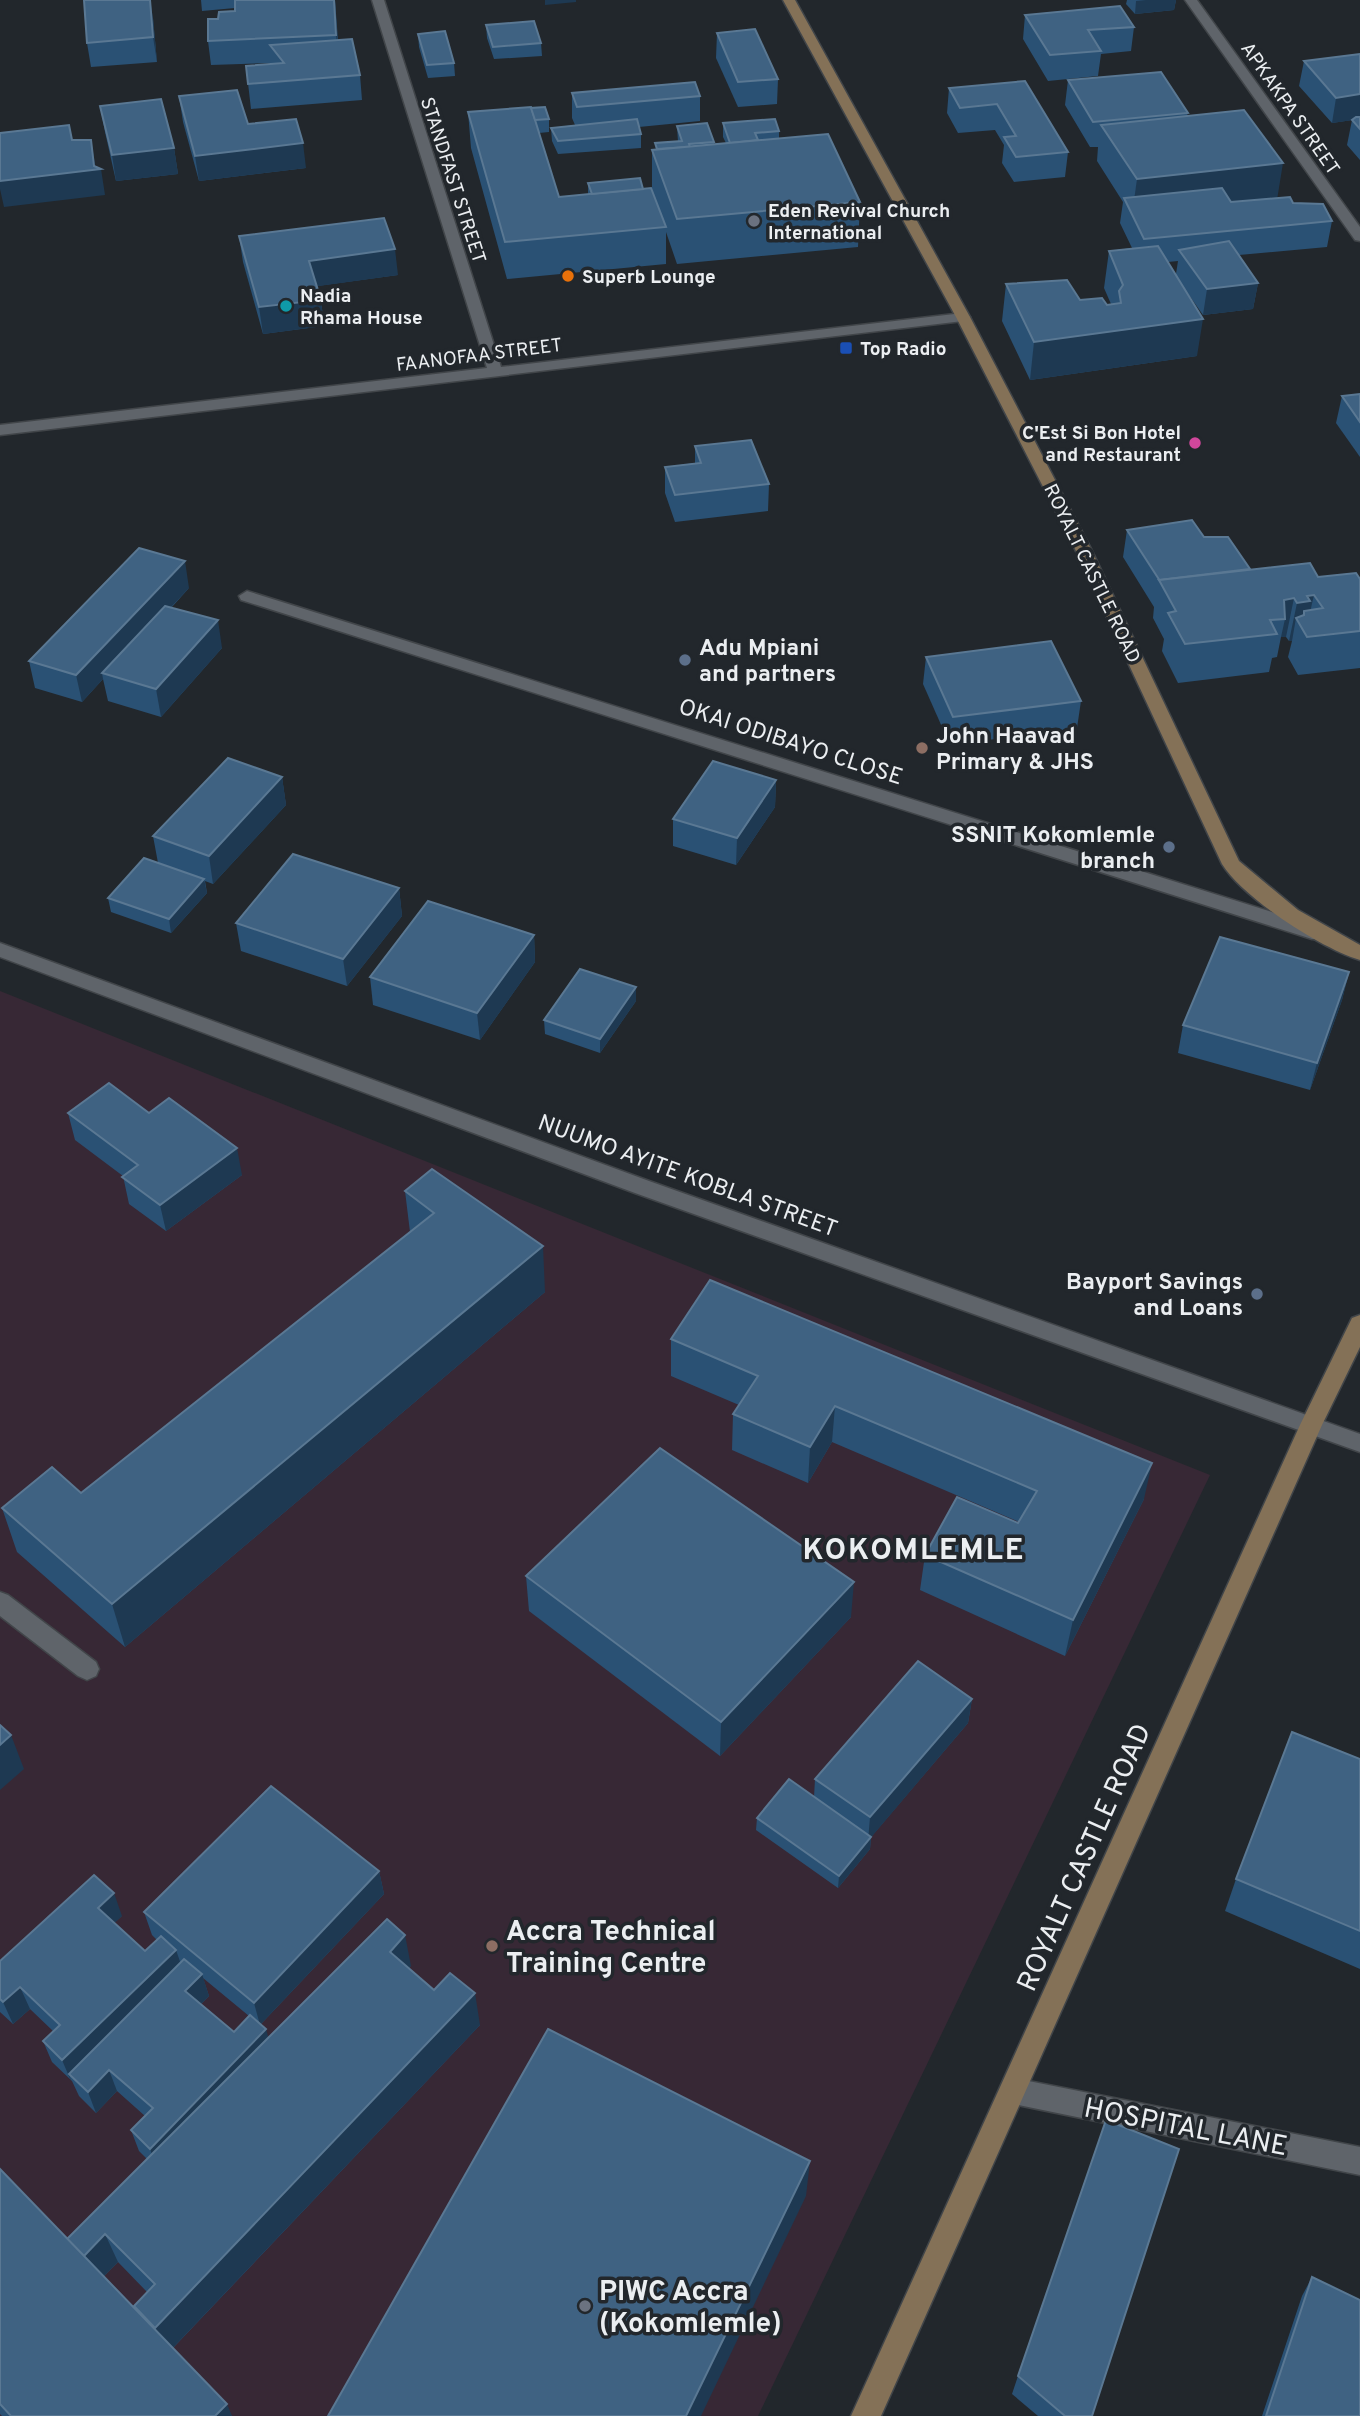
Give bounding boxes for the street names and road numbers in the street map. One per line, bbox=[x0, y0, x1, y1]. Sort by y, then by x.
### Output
street label: APKAKPA STREET bbox=[1235, 38, 1344, 180]
street label: STANDFAST STREET bbox=[414, 94, 490, 267]
street label: FAANOFAA STREET bbox=[395, 334, 564, 378]
street label: ROYALT CASTLE ROAD bbox=[1037, 480, 1145, 667]
street label: OKAI ODIBAYO CLOSE bbox=[675, 693, 906, 793]
street label: NUUMO AYITE KOBLA STREET bbox=[533, 1110, 841, 1245]
street label: ROYALT CASTLE ROAD bbox=[1010, 1719, 1161, 1998]
street label: HOSPITAL LANE bbox=[1081, 2092, 1290, 2166]

